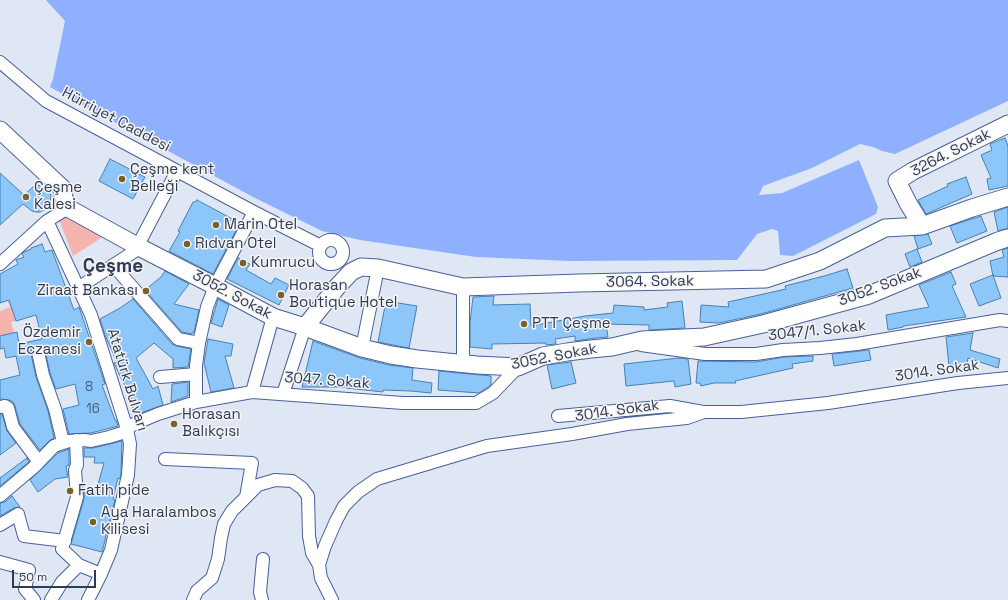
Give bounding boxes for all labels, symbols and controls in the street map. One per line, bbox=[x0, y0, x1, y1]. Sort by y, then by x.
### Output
street label: Hürriyet Caddesi bbox=[59, 84, 173, 156]
street label: 3264. Sokak bbox=[908, 125, 994, 181]
place label: Çeşme kent Belleği bbox=[130, 161, 214, 196]
marker: Çeşme kent Belleği bbox=[117, 174, 127, 184]
place label: Çeşme Kalesi bbox=[34, 179, 82, 214]
marker: Çeşme Kalesi bbox=[21, 192, 31, 202]
place label: Marin Otel bbox=[224, 216, 297, 234]
marker: Marin Otel bbox=[211, 220, 221, 230]
place label: Rıdvan Otel bbox=[195, 235, 277, 253]
marker: Rıdvan Otel bbox=[182, 239, 192, 249]
place label: Kumrucu bbox=[251, 254, 315, 272]
district label: Çeşme bbox=[83, 256, 143, 278]
marker: Kumrucu bbox=[238, 258, 248, 268]
street label: 3052. Sokak bbox=[836, 264, 924, 310]
street label: 3052. Sokak bbox=[189, 267, 275, 323]
street label: 3064. Sokak bbox=[606, 272, 694, 292]
place label: Horasan Boutique Hotel bbox=[289, 277, 398, 312]
place label: Ziraat Bankası bbox=[37, 282, 138, 300]
marker: Ziraat Bankası bbox=[141, 286, 151, 296]
marker: Horasan Boutique Hotel bbox=[276, 290, 286, 300]
place label: PTT Çeşme bbox=[532, 315, 611, 333]
street label: 3047/1. Sokak bbox=[767, 317, 867, 345]
marker: PTT Çeşme bbox=[519, 319, 529, 329]
place label: Özdemir Eczanesi bbox=[18, 324, 81, 359]
street label: Atatürk Bulvarı bbox=[103, 326, 151, 434]
marker: Özdemir Eczanesi bbox=[84, 337, 94, 347]
street label: 3052. Sokak bbox=[509, 340, 599, 374]
street label: 3014. Sokak bbox=[894, 356, 980, 386]
street label: 3047. Sokak bbox=[284, 369, 370, 393]
house number: 8 bbox=[85, 379, 93, 395]
street label: 3014. Sokak bbox=[574, 396, 660, 426]
house number: 16 bbox=[86, 401, 100, 417]
place label: Horasan Balıkçısı bbox=[182, 406, 241, 441]
marker: Horasan Balıkçısı bbox=[169, 419, 179, 429]
place label: Fatih pide bbox=[78, 482, 150, 500]
marker: Fatih pide bbox=[65, 486, 75, 496]
place label: Aya Haralambos Kilisesi bbox=[101, 504, 217, 539]
marker: Aya Haralambos Kilisesi bbox=[88, 517, 98, 527]
scale bar bbox=[14, 562, 98, 588]
text: 50 m bbox=[19, 569, 47, 585]

